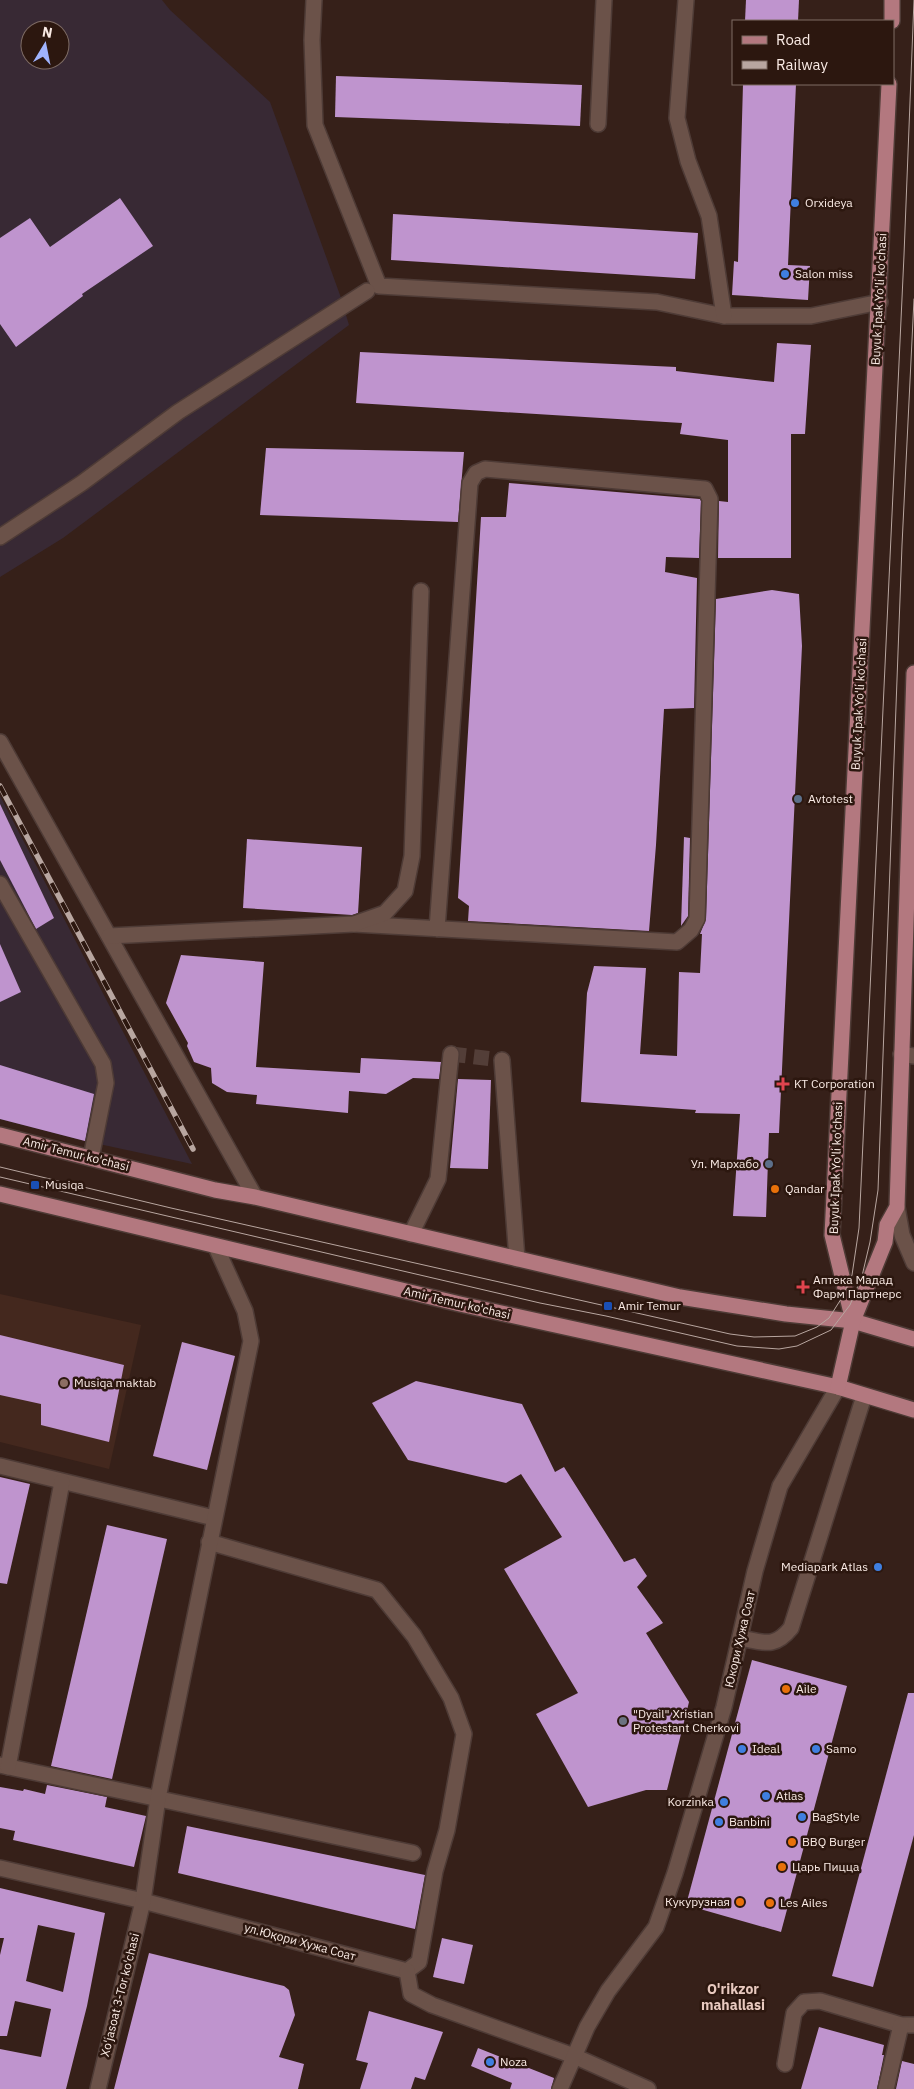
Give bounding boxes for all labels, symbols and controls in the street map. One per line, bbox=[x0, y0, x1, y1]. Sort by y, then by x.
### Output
north arrow bbox=[20, 20, 70, 70]
legend bbox=[732, 20, 894, 85]
text: N bbox=[41, 22, 54, 42]
text: Road bbox=[776, 30, 811, 49]
text: Railway bbox=[776, 55, 829, 74]
place label: Orxideya bbox=[805, 195, 853, 210]
marker: Orxideya bbox=[789, 197, 801, 209]
street label: Buyuk Ipak Yo'li ko'chasi bbox=[868, 233, 889, 365]
place label: Salon miss bbox=[795, 266, 853, 281]
marker: Salon miss bbox=[779, 268, 791, 280]
street label: Buyuk Ipak Yo'li ko'chasi bbox=[848, 638, 869, 770]
place label: Avtotest bbox=[808, 791, 853, 806]
marker: Avtotest bbox=[792, 793, 804, 805]
place label: KT Corporation bbox=[794, 1076, 875, 1091]
marker: KT Corporation bbox=[776, 1077, 790, 1091]
street label: Buyuk Ipak Yo'li ko'chasi bbox=[826, 1102, 845, 1234]
street label: Amir Temur ko'chasi bbox=[21, 1133, 131, 1174]
place label: Ул. Мархабо bbox=[691, 1156, 759, 1171]
marker: Ул. Мархабо bbox=[763, 1158, 775, 1170]
place label: Musiqa bbox=[45, 1177, 84, 1192]
marker: Musiqa bbox=[29, 1179, 41, 1191]
place label: Qandar bbox=[785, 1181, 825, 1196]
marker: Qandar bbox=[769, 1183, 781, 1195]
place label: Аптека Мадад Фарм Партнерс bbox=[813, 1272, 902, 1301]
marker: Аптека Мадад Фарм Партнерс bbox=[797, 1281, 809, 1293]
street label: Amir Temur ko'chasi bbox=[402, 1283, 512, 1322]
place label: Amir Temur bbox=[618, 1298, 681, 1313]
marker: Amir Temur bbox=[602, 1300, 614, 1312]
place label: Musiqa maktab bbox=[74, 1375, 156, 1390]
marker: Musiqa maktab bbox=[58, 1377, 70, 1389]
place label: Mediapark Atlas bbox=[781, 1559, 868, 1574]
marker: Mediapark Atlas bbox=[872, 1561, 884, 1573]
street label: Юкори Хужа Соат bbox=[721, 1589, 758, 1689]
place label: Aile bbox=[796, 1681, 817, 1696]
marker: Aile bbox=[780, 1683, 792, 1695]
place label: "Dyail" Xristian Protestant Cherkovi bbox=[633, 1706, 739, 1735]
marker: "Dyail" Xristian Protestant Cherkovi bbox=[617, 1715, 629, 1727]
place label: Ideal bbox=[752, 1741, 780, 1756]
place label: Samo bbox=[826, 1741, 857, 1756]
marker: Ideal bbox=[736, 1743, 748, 1755]
marker: Samo bbox=[810, 1743, 822, 1755]
place label: Atlas bbox=[776, 1788, 804, 1803]
marker: Atlas bbox=[760, 1790, 772, 1802]
place label: Korzinka bbox=[668, 1794, 715, 1809]
marker: Korzinka bbox=[718, 1796, 730, 1808]
place label: BagStyle bbox=[812, 1809, 860, 1824]
marker: BagStyle bbox=[796, 1811, 808, 1823]
place label: Banbini bbox=[729, 1814, 770, 1829]
marker: Banbini bbox=[713, 1816, 725, 1828]
place label: BBQ Burger bbox=[802, 1834, 866, 1849]
marker: BBQ Burger bbox=[786, 1836, 798, 1848]
place label: Царь Пицца bbox=[792, 1859, 860, 1874]
marker: Царь Пицца bbox=[776, 1861, 788, 1873]
place label: Кукурузная bbox=[665, 1894, 730, 1909]
place label: Les Ailes bbox=[780, 1895, 828, 1910]
marker: Кукурузная bbox=[734, 1896, 746, 1908]
marker: Les Ailes bbox=[764, 1897, 776, 1909]
street label: ул.Юқори Хужа Соат bbox=[243, 1919, 358, 1964]
street label: Xo'jasoat 3-Tor ko'chasi bbox=[97, 1932, 142, 2058]
district label: O'rikzor mahallasi bbox=[701, 1980, 765, 2014]
place label: Noza bbox=[500, 2054, 528, 2069]
marker: Noza bbox=[484, 2056, 496, 2068]

